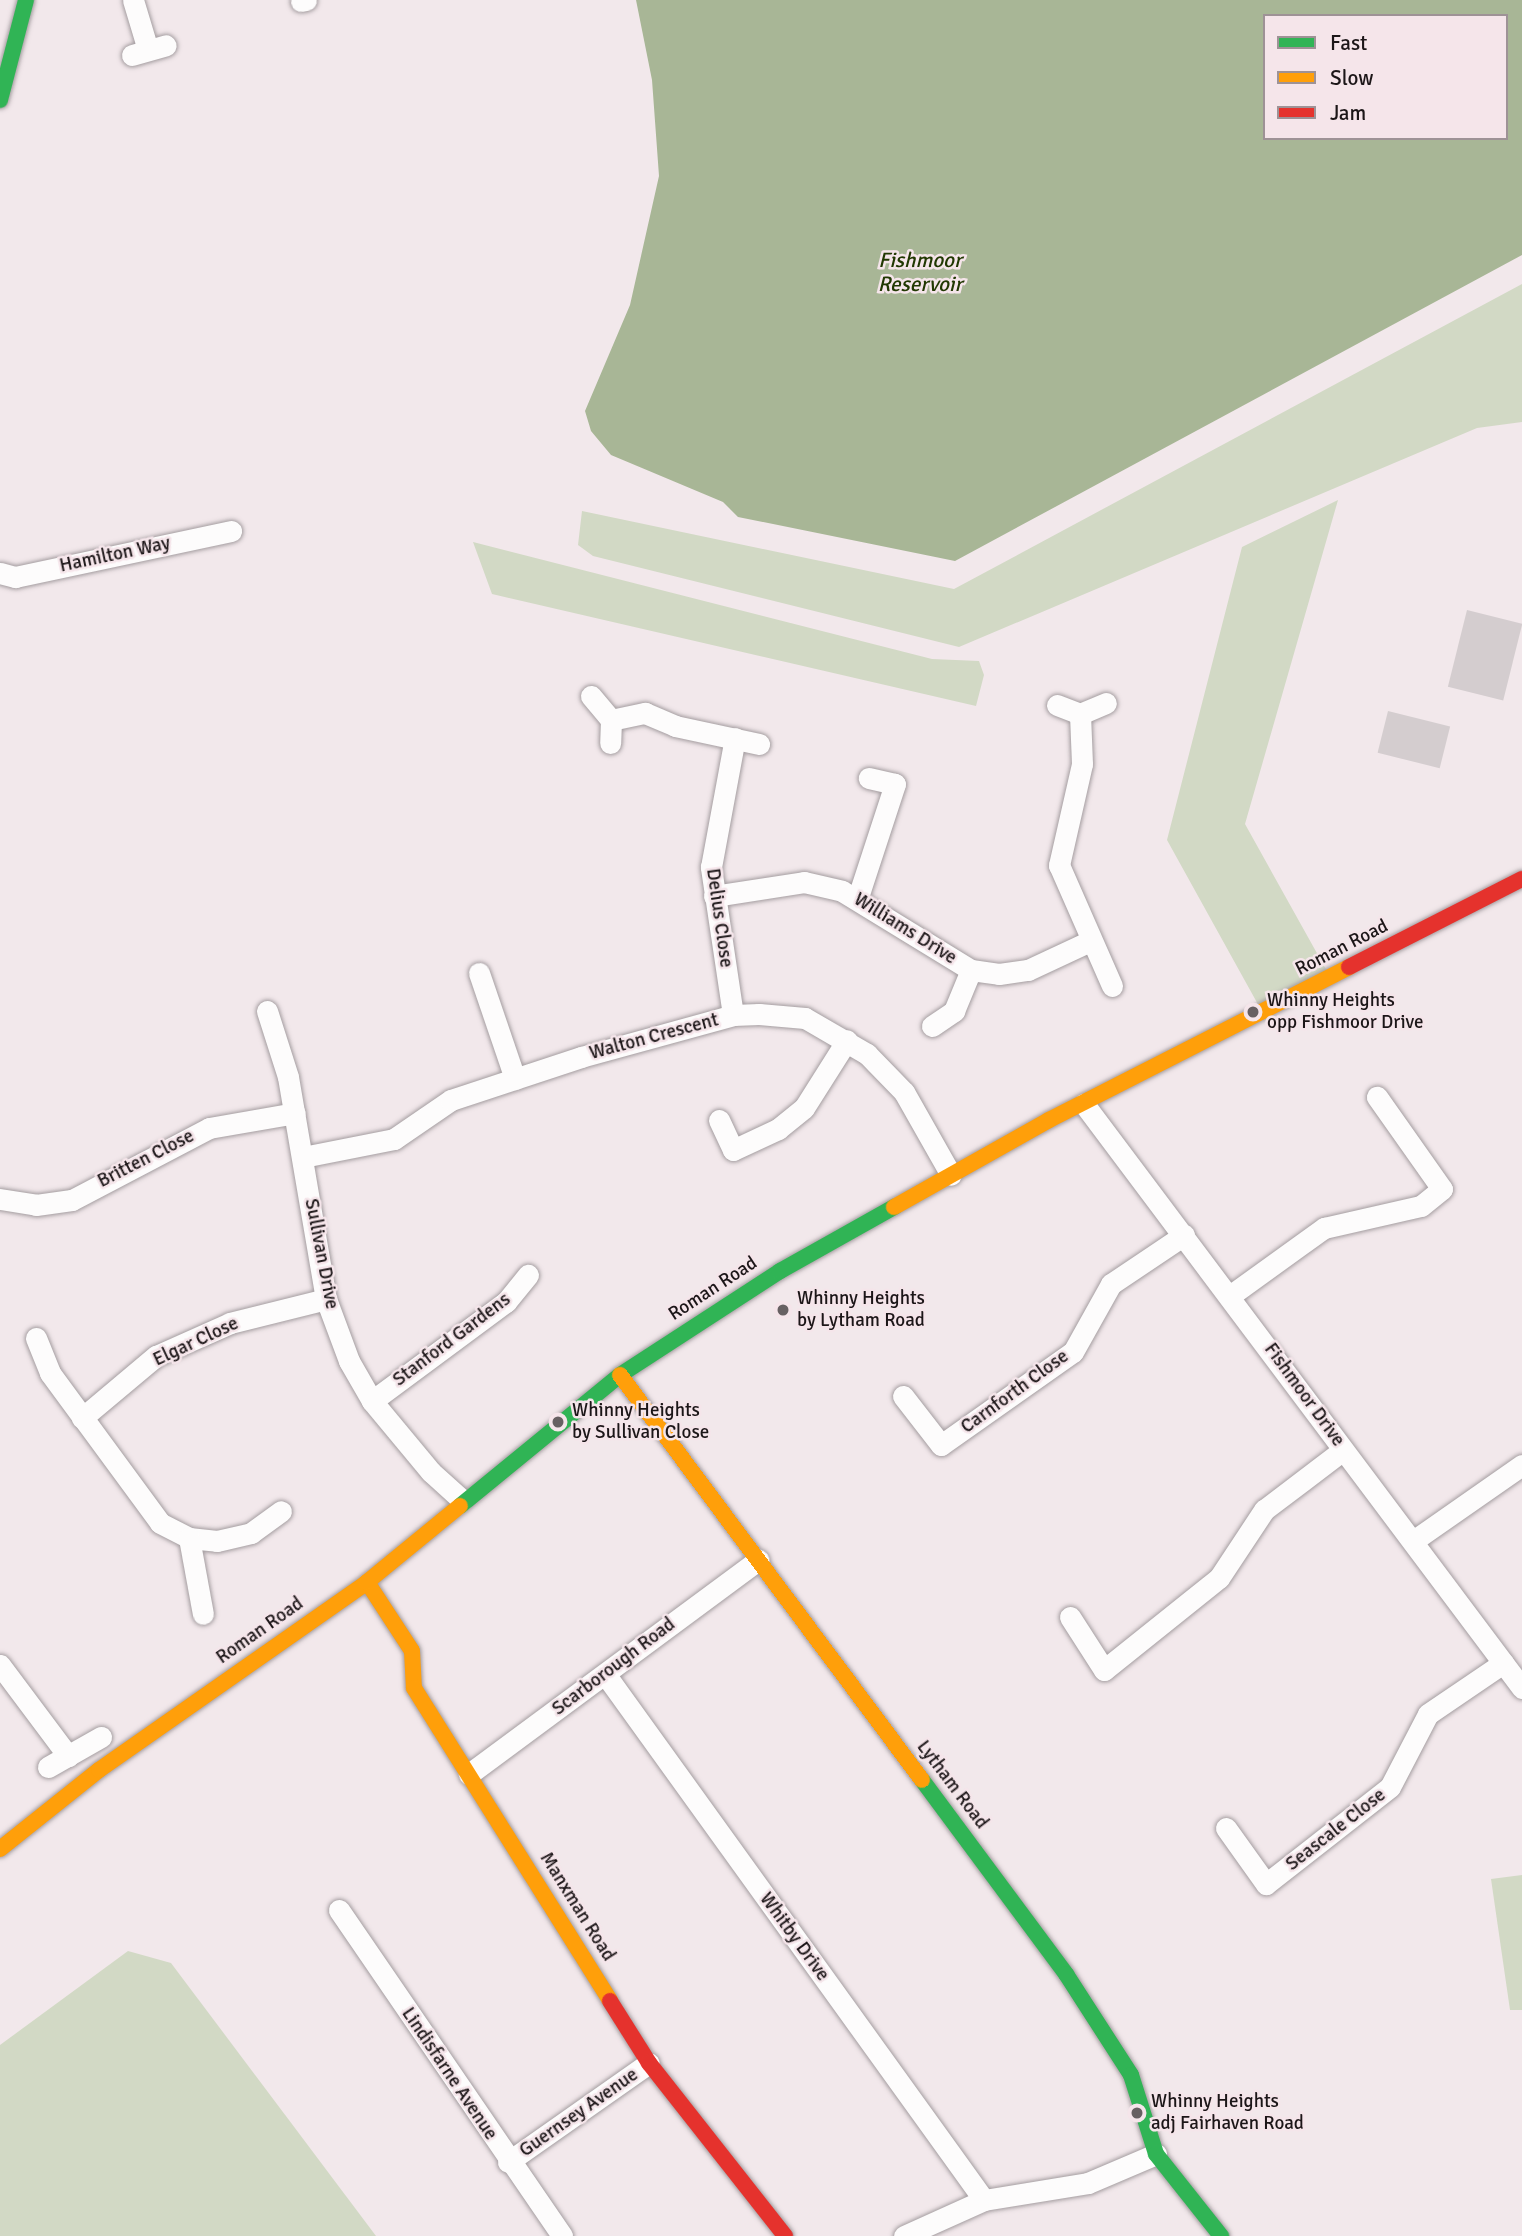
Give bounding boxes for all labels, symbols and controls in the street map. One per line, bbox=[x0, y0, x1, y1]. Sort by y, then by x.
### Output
legend bbox=[1263, 14, 1508, 140]
text: Fast bbox=[1330, 30, 1367, 56]
text: Slow bbox=[1330, 65, 1374, 91]
text: Jam bbox=[1330, 100, 1366, 126]
water label: Fishmoor Reservoir bbox=[878, 247, 962, 297]
street label: Hamilton Way bbox=[58, 532, 172, 578]
street label: Delius Close bbox=[701, 867, 737, 969]
street label: Williams Drive bbox=[849, 888, 961, 970]
street label: Roman Road bbox=[1292, 915, 1392, 981]
place label: Whinny Heights opp Fishmoor Drive bbox=[1267, 990, 1423, 1034]
marker: Whinny Heights opp Fishmoor Drive bbox=[1245, 1004, 1261, 1020]
street label: Walton Crescent bbox=[587, 1009, 721, 1065]
street label: Britten Close bbox=[94, 1125, 198, 1193]
street label: Sullivan Drive bbox=[299, 1197, 343, 1311]
street label: Roman Road bbox=[664, 1252, 762, 1326]
street label: Stanford Gardens bbox=[389, 1288, 515, 1392]
place label: Whinny Heights by Lytham Road bbox=[797, 1288, 925, 1332]
marker: Whinny Heights by Lytham Road bbox=[775, 1302, 791, 1318]
street label: Elgar Close bbox=[150, 1312, 242, 1372]
street label: Fishmoor Drive bbox=[1259, 1339, 1349, 1451]
street label: Carnforth Close bbox=[957, 1345, 1073, 1439]
place label: Whinny Heights by Sullivan Close bbox=[572, 1400, 709, 1444]
marker: Whinny Heights by Sullivan Close bbox=[550, 1414, 566, 1430]
street label: Roman Road bbox=[212, 1593, 308, 1669]
street label: Scarborough Road bbox=[548, 1613, 680, 1721]
street label: Lytham Road bbox=[911, 1736, 993, 1834]
street label: Seascale Close bbox=[1282, 1784, 1390, 1876]
street label: Manxman Road bbox=[534, 1848, 620, 1966]
street label: Whitby Drive bbox=[754, 1888, 834, 1986]
street label: Lindisfarne Avenue bbox=[396, 2003, 502, 2145]
street label: Guernsey Avenue bbox=[515, 2064, 643, 2162]
place label: Whinny Heights adj Fairhaven Road bbox=[1151, 2091, 1304, 2135]
marker: Whinny Heights adj Fairhaven Road bbox=[1129, 2105, 1145, 2121]

